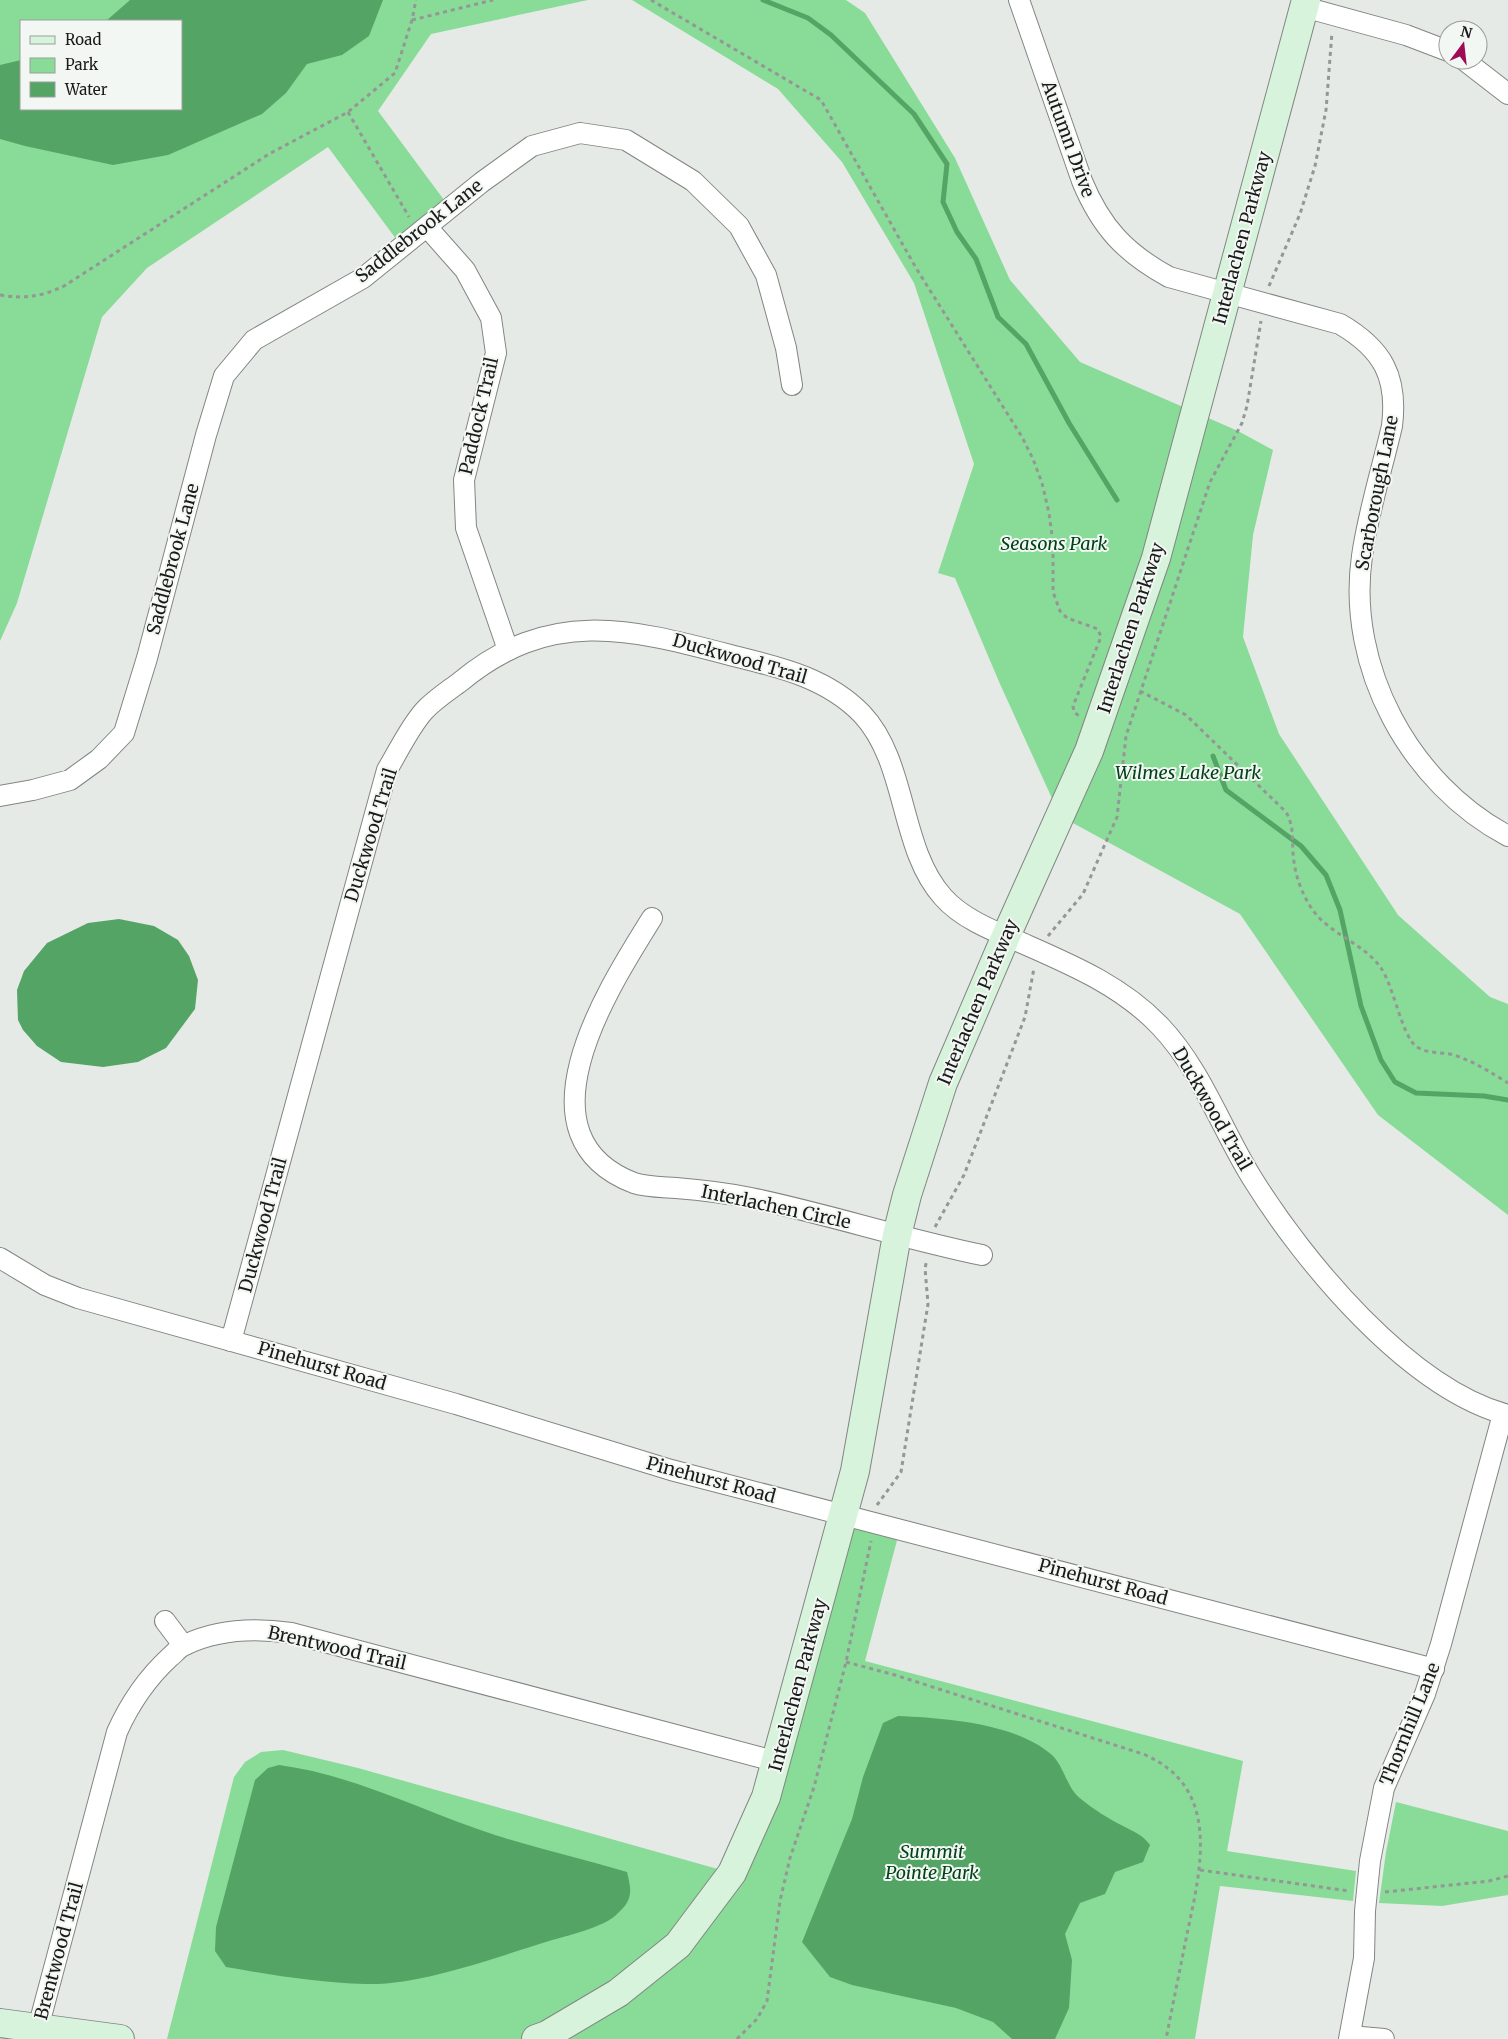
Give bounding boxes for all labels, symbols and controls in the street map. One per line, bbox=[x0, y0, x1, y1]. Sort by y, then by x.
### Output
legend bbox=[20, 20, 182, 110]
north arrow bbox=[1438, 20, 1488, 70]
text: N bbox=[1459, 22, 1474, 43]
text: Road bbox=[65, 30, 101, 49]
text: Park bbox=[65, 55, 99, 74]
street label: Autumn Drive bbox=[1036, 76, 1100, 200]
text: Water bbox=[64, 80, 108, 99]
street label: Interlachen Parkway bbox=[1207, 148, 1276, 327]
street label: Saddlebrook Lane bbox=[350, 174, 487, 288]
street label: Paddock Trail bbox=[454, 354, 503, 477]
street label: Scarborough Lane bbox=[1350, 413, 1403, 573]
street label: Saddlebrook Lane bbox=[141, 481, 204, 637]
park label: Seasons Park bbox=[1001, 532, 1108, 555]
street label: Interlachen Parkway bbox=[1092, 539, 1169, 716]
street label: Duckwood Trail bbox=[670, 628, 810, 689]
park label: Wilmes Lake Park bbox=[1115, 761, 1261, 784]
street label: Duckwood Trail bbox=[339, 765, 402, 905]
street label: Interlachen Parkway bbox=[932, 915, 1023, 1088]
street label: Duckwood Trail bbox=[1168, 1043, 1257, 1175]
street label: Duckwood Trail bbox=[233, 1154, 292, 1295]
street label: Interlachen Circle bbox=[699, 1179, 853, 1234]
street label: Pinehurst Road bbox=[255, 1336, 389, 1395]
street label: Pinehurst Road bbox=[644, 1451, 778, 1508]
street label: Pinehurst Road bbox=[1036, 1553, 1170, 1610]
street label: Interlachen Parkway bbox=[763, 1595, 832, 1774]
street label: Brentwood Trail bbox=[266, 1620, 409, 1675]
street label: Thornhill Lane bbox=[1374, 1659, 1445, 1789]
park label: Summit Pointe Park bbox=[885, 1840, 979, 1884]
street label: Brentwood Trail bbox=[29, 1879, 88, 2022]

